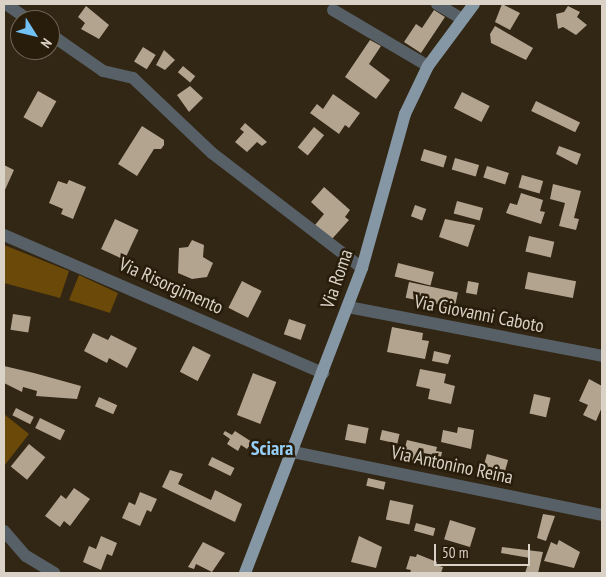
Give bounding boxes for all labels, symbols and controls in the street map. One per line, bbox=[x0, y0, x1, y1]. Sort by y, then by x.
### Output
north arrow bbox=[10, 10, 60, 60]
text: N bbox=[37, 35, 56, 52]
street label: Via Roma bbox=[316, 246, 358, 312]
street label: Via Risorgimento bbox=[115, 253, 227, 319]
street label: Via Giovanni Caboto bbox=[412, 290, 546, 338]
district label: Sciara bbox=[251, 436, 293, 460]
street label: Via Antonino Reina bbox=[389, 441, 515, 489]
scale bar bbox=[436, 534, 532, 566]
text: 50 m bbox=[442, 543, 468, 562]

